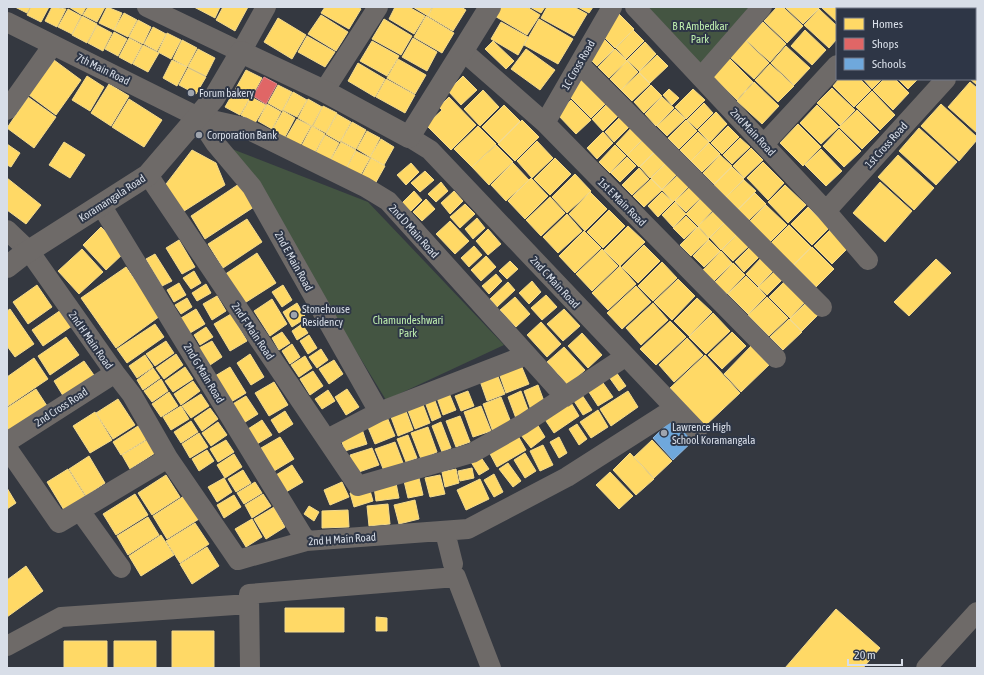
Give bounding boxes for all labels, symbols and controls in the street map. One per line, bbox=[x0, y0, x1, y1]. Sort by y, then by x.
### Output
legend bbox=[836, 8, 976, 80]
text: Homes bbox=[872, 17, 903, 31]
park label: B R Ambedkar Park bbox=[672, 20, 729, 45]
text: Shops bbox=[872, 37, 898, 51]
street label: 1C Cross Road bbox=[559, 38, 597, 92]
street label: 7th Main Road bbox=[74, 51, 132, 87]
text: Schools bbox=[872, 57, 906, 71]
place label: Forum bakery bbox=[199, 87, 255, 99]
marker: Forum bakery bbox=[186, 88, 196, 98]
street label: 2nd Main Road bbox=[728, 106, 778, 158]
street label: 1st Cross Road bbox=[862, 120, 910, 170]
place label: Corporation Bank bbox=[207, 129, 277, 141]
marker: Corporation Bank bbox=[194, 130, 204, 140]
street label: Koramangala Road bbox=[76, 172, 148, 224]
street label: 1st E Main Road bbox=[596, 176, 648, 228]
street label: 2nd D Main Road bbox=[387, 202, 441, 260]
street label: 2nd E Main Road bbox=[273, 229, 315, 293]
street label: 2nd C Main Road bbox=[528, 254, 582, 310]
street label: 2nd F Main Road bbox=[230, 300, 276, 362]
place label: Stonehouse Residency bbox=[302, 303, 350, 328]
street label: 2nd H Main Road bbox=[67, 309, 115, 371]
marker: Stonehouse Residency bbox=[289, 310, 299, 320]
park label: Chamundeshwari Park bbox=[373, 314, 443, 339]
street label: 2nd G Main Road bbox=[181, 341, 227, 405]
street label: 2nd Cross Road bbox=[32, 385, 90, 429]
place label: Lawrence High School Koramangala bbox=[672, 421, 755, 446]
marker: Lawrence High School Koramangala bbox=[659, 428, 669, 438]
street label: 2nd H Main Road bbox=[308, 531, 376, 547]
scale bar bbox=[848, 641, 902, 667]
text: 20 m bbox=[854, 648, 876, 662]

